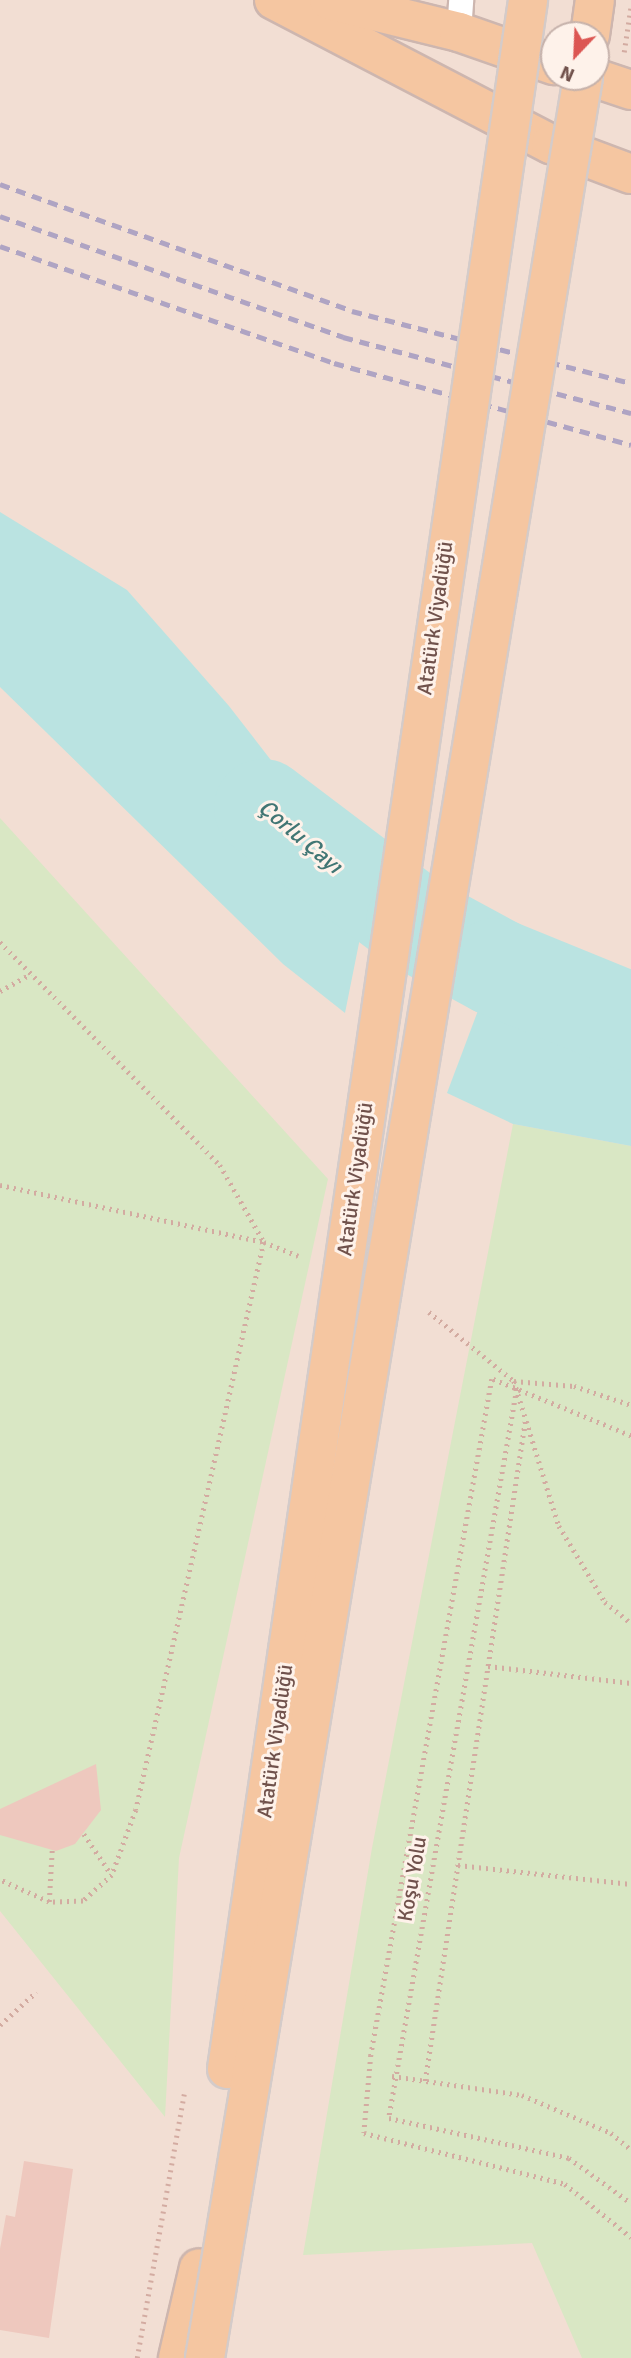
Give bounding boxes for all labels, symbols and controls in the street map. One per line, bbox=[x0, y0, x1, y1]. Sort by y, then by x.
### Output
north arrow bbox=[540, 21, 610, 91]
text: N bbox=[557, 60, 578, 87]
street label: Atatürk Viyadüğü bbox=[412, 540, 458, 696]
water label: Çorlu Çayı bbox=[253, 794, 347, 880]
street label: Atatürk Viyadüğü bbox=[332, 1101, 378, 1257]
street label: Atatürk Viyadüğü bbox=[252, 1663, 298, 1819]
street label: Koşu Yolu bbox=[392, 1834, 432, 1924]

